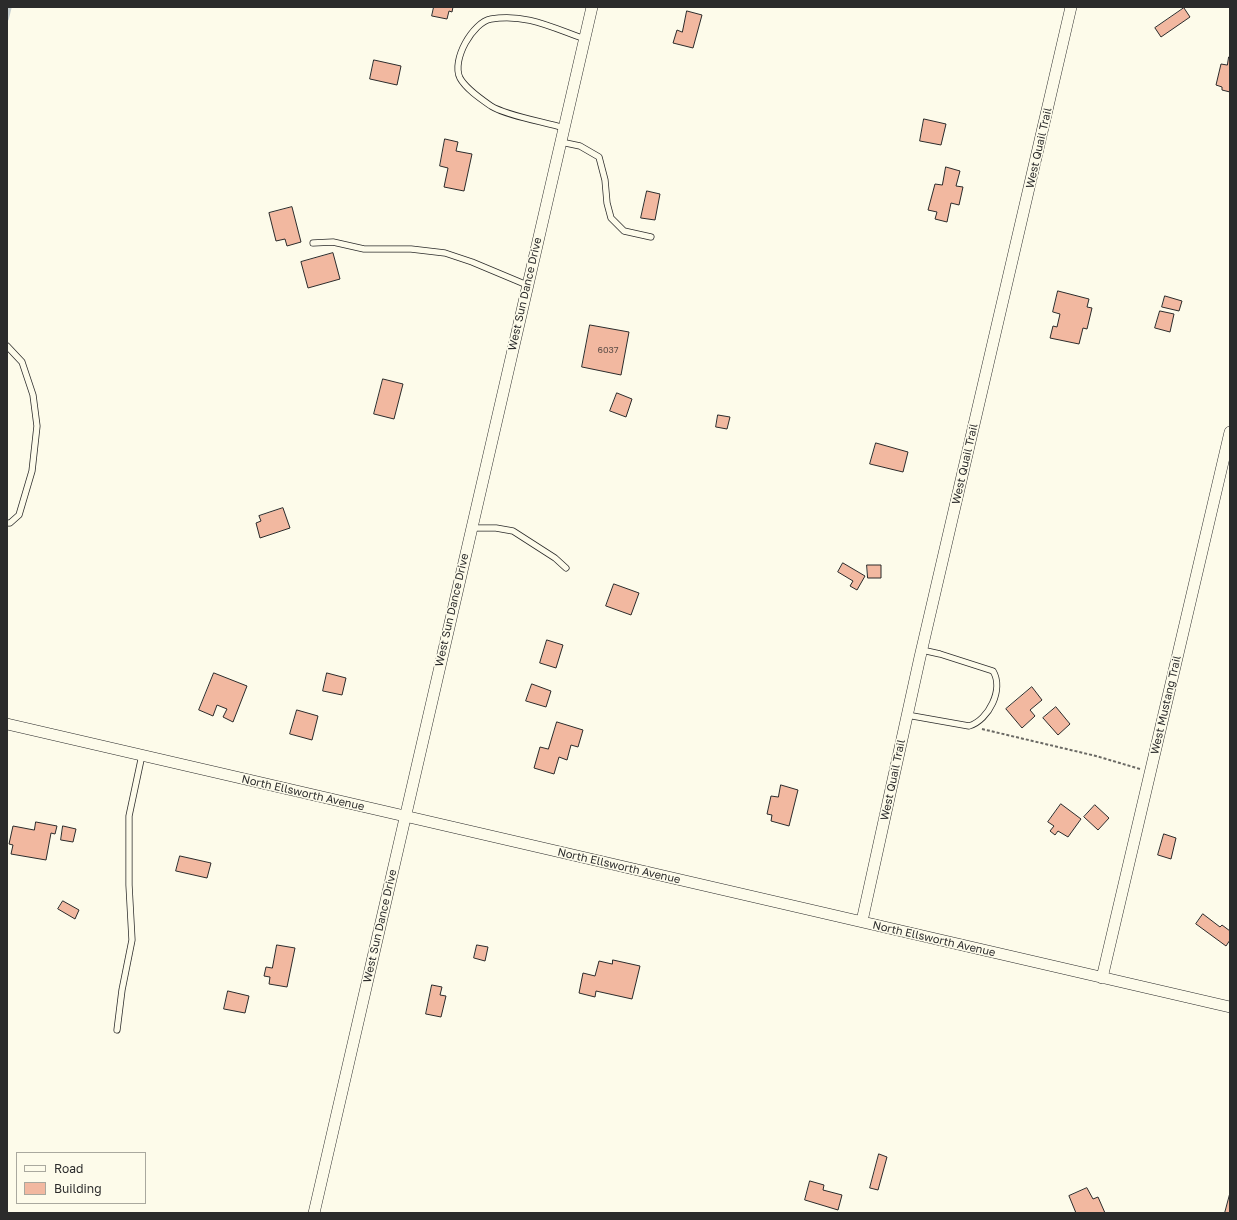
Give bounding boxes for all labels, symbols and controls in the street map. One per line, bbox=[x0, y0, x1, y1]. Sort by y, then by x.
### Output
street label: West Quail Trail bbox=[1023, 106, 1055, 190]
street label: West Sun Dance Drive bbox=[506, 236, 544, 352]
house number: 6037 bbox=[597, 345, 619, 355]
street label: West Quail Trail bbox=[949, 422, 981, 506]
street label: West Sun Dance Drive bbox=[433, 552, 471, 668]
street label: West Mustang Trail bbox=[1148, 654, 1184, 756]
street label: West Quail Trail bbox=[878, 738, 908, 822]
street label: North Ellsworth Avenue bbox=[240, 772, 366, 814]
street label: North Ellsworth Avenue bbox=[556, 845, 682, 887]
street label: West Sun Dance Drive bbox=[361, 868, 399, 984]
street label: North Ellsworth Avenue bbox=[871, 918, 997, 960]
legend bbox=[16, 1152, 146, 1204]
text: Road bbox=[54, 1161, 83, 1176]
text: Building bbox=[54, 1181, 102, 1196]

